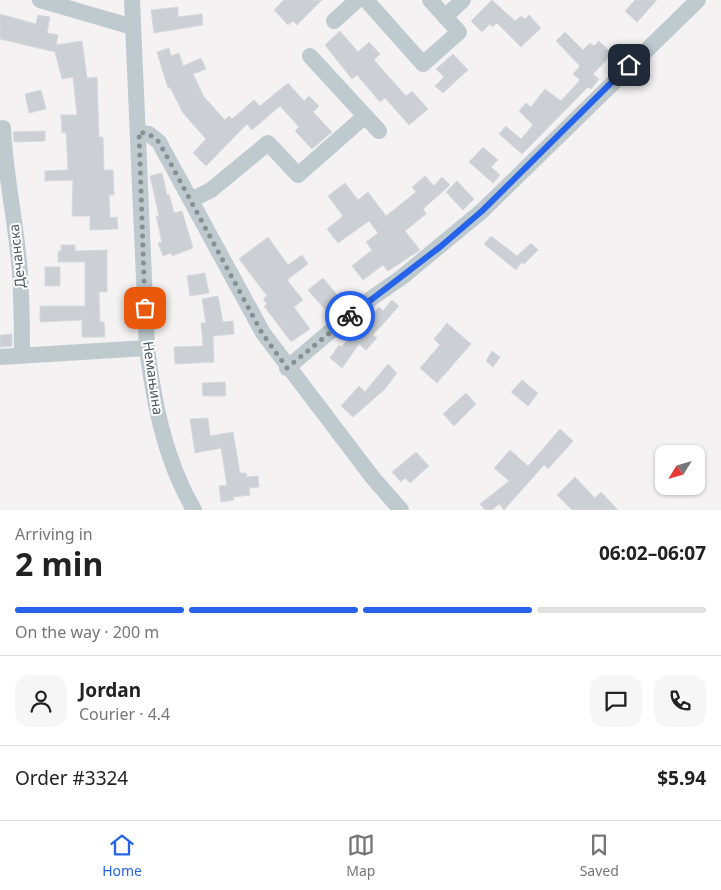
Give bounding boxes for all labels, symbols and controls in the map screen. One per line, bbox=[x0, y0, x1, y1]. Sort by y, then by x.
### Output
pin bbox=[608, 44, 650, 86]
icon: home bbox=[615, 51, 643, 79]
street label: Дечанска bbox=[4, 223, 29, 289]
pin bbox=[124, 287, 166, 329]
courier bbox=[325, 291, 375, 341]
icon: bag bbox=[131, 294, 159, 322]
icon: bike bbox=[336, 302, 364, 330]
street label: Немањина bbox=[139, 340, 168, 416]
north arrow bbox=[655, 445, 705, 495]
map controls bbox=[655, 445, 705, 495]
text: Arriving in bbox=[15, 523, 93, 545]
text: 06:02–06:07 bbox=[599, 540, 706, 566]
text: 2 min bbox=[15, 542, 103, 585]
text: On the way · 200 m bbox=[15, 621, 159, 643]
button: person bbox=[15, 675, 67, 727]
button: chat bbox=[590, 675, 642, 727]
button: phone bbox=[654, 675, 706, 727]
text: Jordan bbox=[79, 677, 141, 703]
text: Courier · 4.4 bbox=[79, 703, 170, 725]
text: Order #3324 bbox=[15, 765, 128, 791]
text: $5.94 bbox=[657, 765, 706, 791]
tab: Home bbox=[102, 831, 142, 880]
tab: Map bbox=[346, 831, 375, 880]
tab: Saved bbox=[580, 831, 619, 880]

